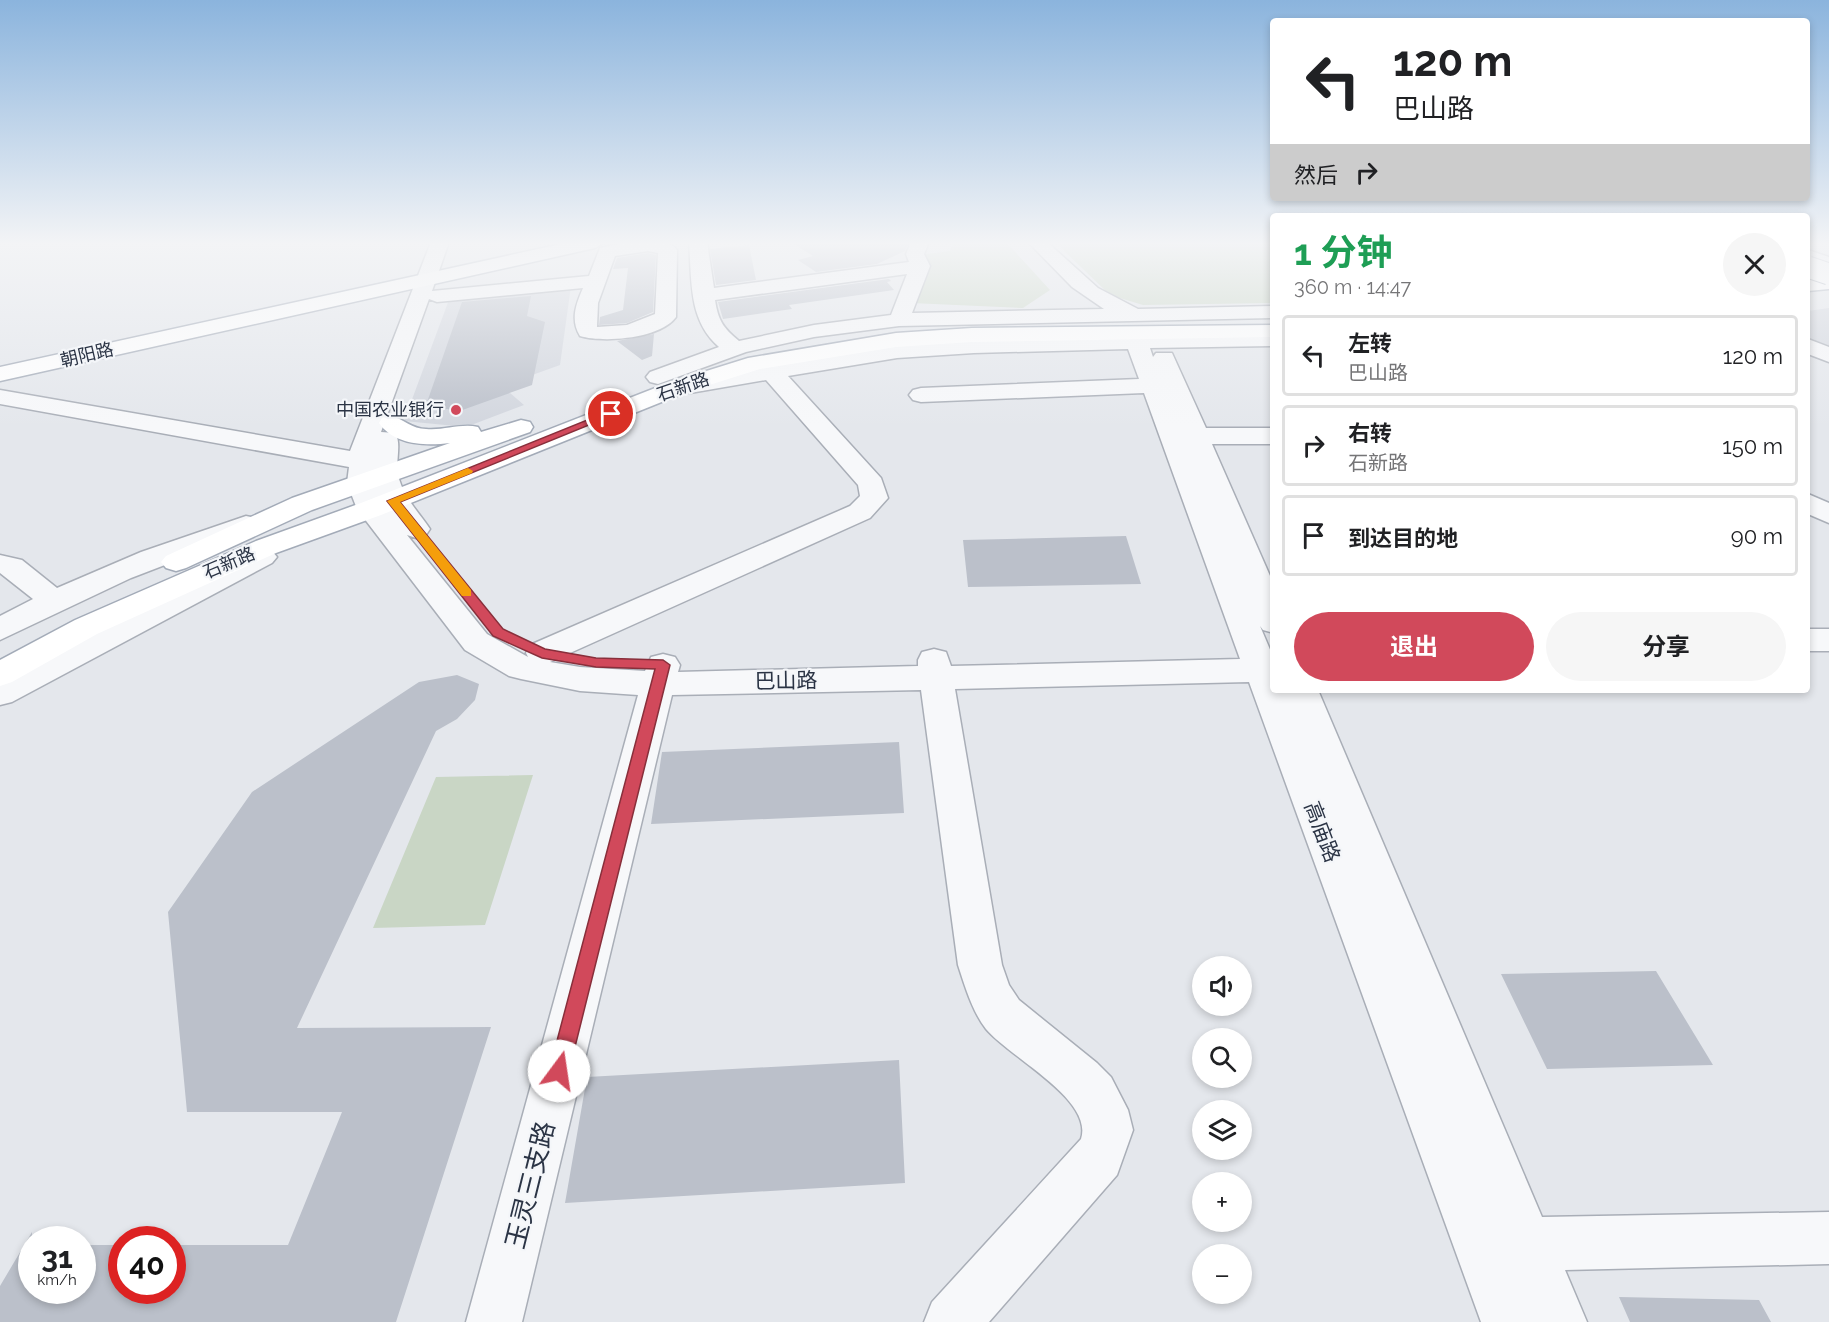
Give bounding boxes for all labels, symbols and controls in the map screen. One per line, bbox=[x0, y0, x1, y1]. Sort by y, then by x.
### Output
text: 120 m bbox=[1393, 37, 1512, 86]
icon: left bbox=[1294, 42, 1372, 120]
text: 巴山路 bbox=[1393, 93, 1474, 124]
icon: right bbox=[1350, 156, 1383, 189]
text: 然后 bbox=[1294, 162, 1338, 188]
text: 1 分钟 bbox=[1294, 231, 1392, 273]
button: close bbox=[1723, 233, 1786, 296]
text: 360 m · 14:47 bbox=[1294, 275, 1411, 299]
text: 左转 bbox=[1348, 330, 1392, 356]
street label: 朝阳路 bbox=[58, 338, 116, 371]
icon: left bbox=[1297, 339, 1330, 372]
text: 120 m bbox=[1723, 343, 1783, 369]
text: 巴山路 bbox=[1348, 361, 1408, 385]
street label: 石新路 bbox=[654, 368, 712, 405]
pin bbox=[585, 388, 636, 439]
icon: arrive bbox=[594, 397, 627, 430]
place label: 中国农业银行 bbox=[336, 399, 444, 420]
marker: 中国农业银行 bbox=[449, 403, 463, 417]
text: 右转 bbox=[1348, 420, 1392, 446]
icon: right bbox=[1297, 429, 1330, 462]
text: 150 m bbox=[1722, 433, 1783, 459]
text: 石新路 bbox=[1348, 451, 1408, 475]
icon: arrive bbox=[1297, 519, 1330, 552]
text: 90 m bbox=[1731, 523, 1783, 549]
text: 到达目的地 bbox=[1348, 525, 1458, 551]
street label: 石新路 bbox=[200, 542, 258, 583]
button: 退出 bbox=[1294, 612, 1534, 681]
button: 分享 bbox=[1546, 612, 1786, 681]
street label: 巴山路 bbox=[754, 667, 818, 694]
street label: 高庙路 bbox=[1300, 798, 1345, 866]
map controls bbox=[1192, 956, 1252, 1304]
button: sound bbox=[1192, 956, 1252, 1016]
button: search bbox=[1192, 1028, 1252, 1088]
position arrow bbox=[527, 1039, 591, 1103]
button: layers bbox=[1192, 1100, 1252, 1160]
street label: 玉灵三支路 bbox=[500, 1118, 560, 1252]
button: + bbox=[1192, 1172, 1252, 1232]
speed limit sign: 40 bbox=[108, 1226, 186, 1304]
text: 31 bbox=[41, 1240, 73, 1275]
button: − bbox=[1192, 1244, 1252, 1304]
text: km/h bbox=[37, 1271, 77, 1289]

